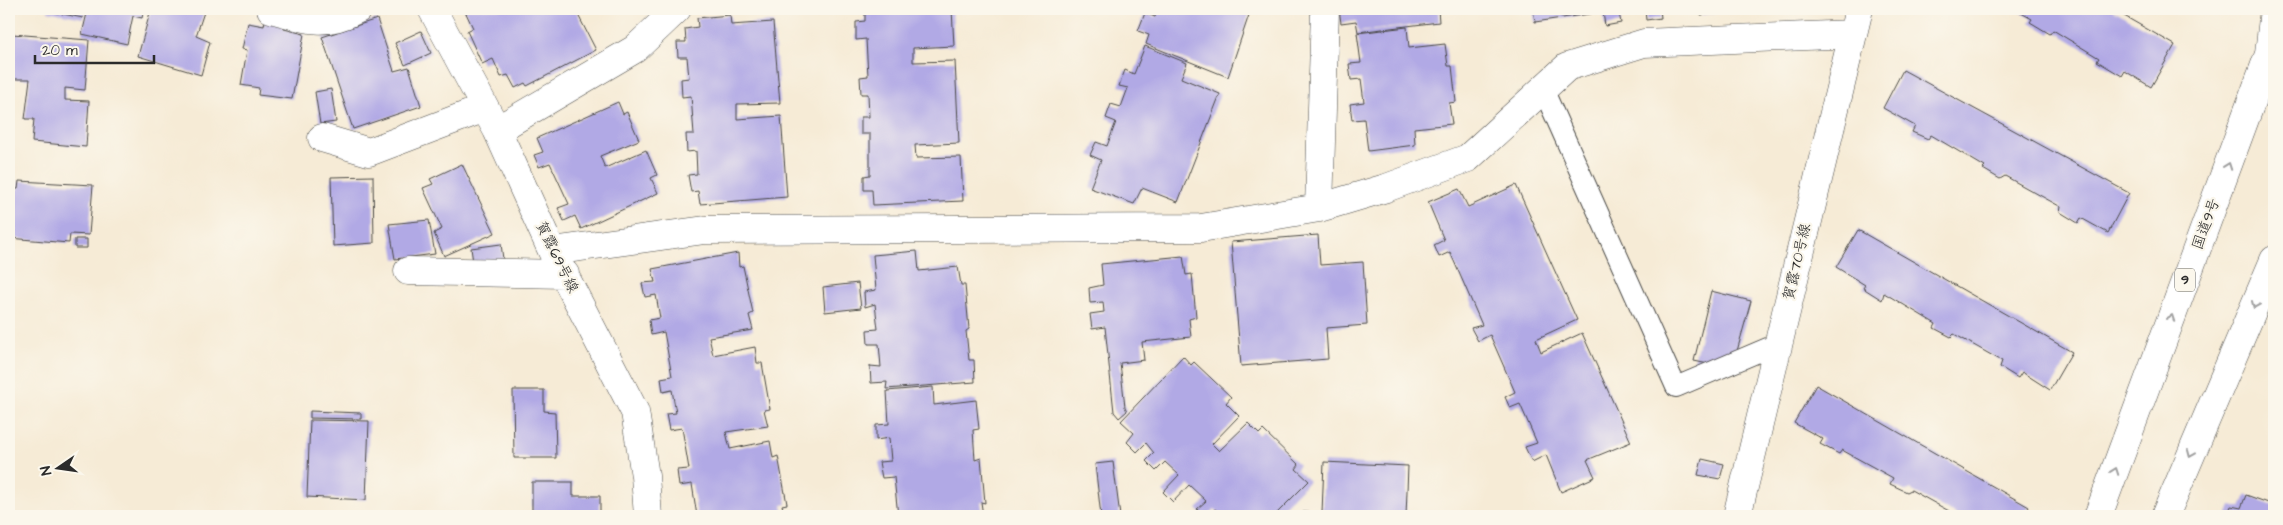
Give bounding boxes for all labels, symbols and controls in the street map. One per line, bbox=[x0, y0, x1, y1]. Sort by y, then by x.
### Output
scale bar bbox=[35, 32, 154, 64]
text: 20 m bbox=[42, 40, 78, 61]
one-way arrow bbox=[2222, 162, 2232, 171]
street label: 国道9号 bbox=[2187, 195, 2225, 253]
street label: 賀露69号線 bbox=[530, 217, 584, 297]
street label: 賀露70号線 bbox=[1778, 221, 1816, 303]
road number: 9 bbox=[2175, 268, 2195, 292]
one-way arrow bbox=[2251, 300, 2262, 309]
one-way arrow bbox=[2165, 314, 2176, 323]
north arrow bbox=[32, 442, 82, 492]
one-way arrow bbox=[2187, 449, 2198, 458]
text: N bbox=[36, 464, 57, 477]
one-way arrow bbox=[2109, 467, 2119, 475]

